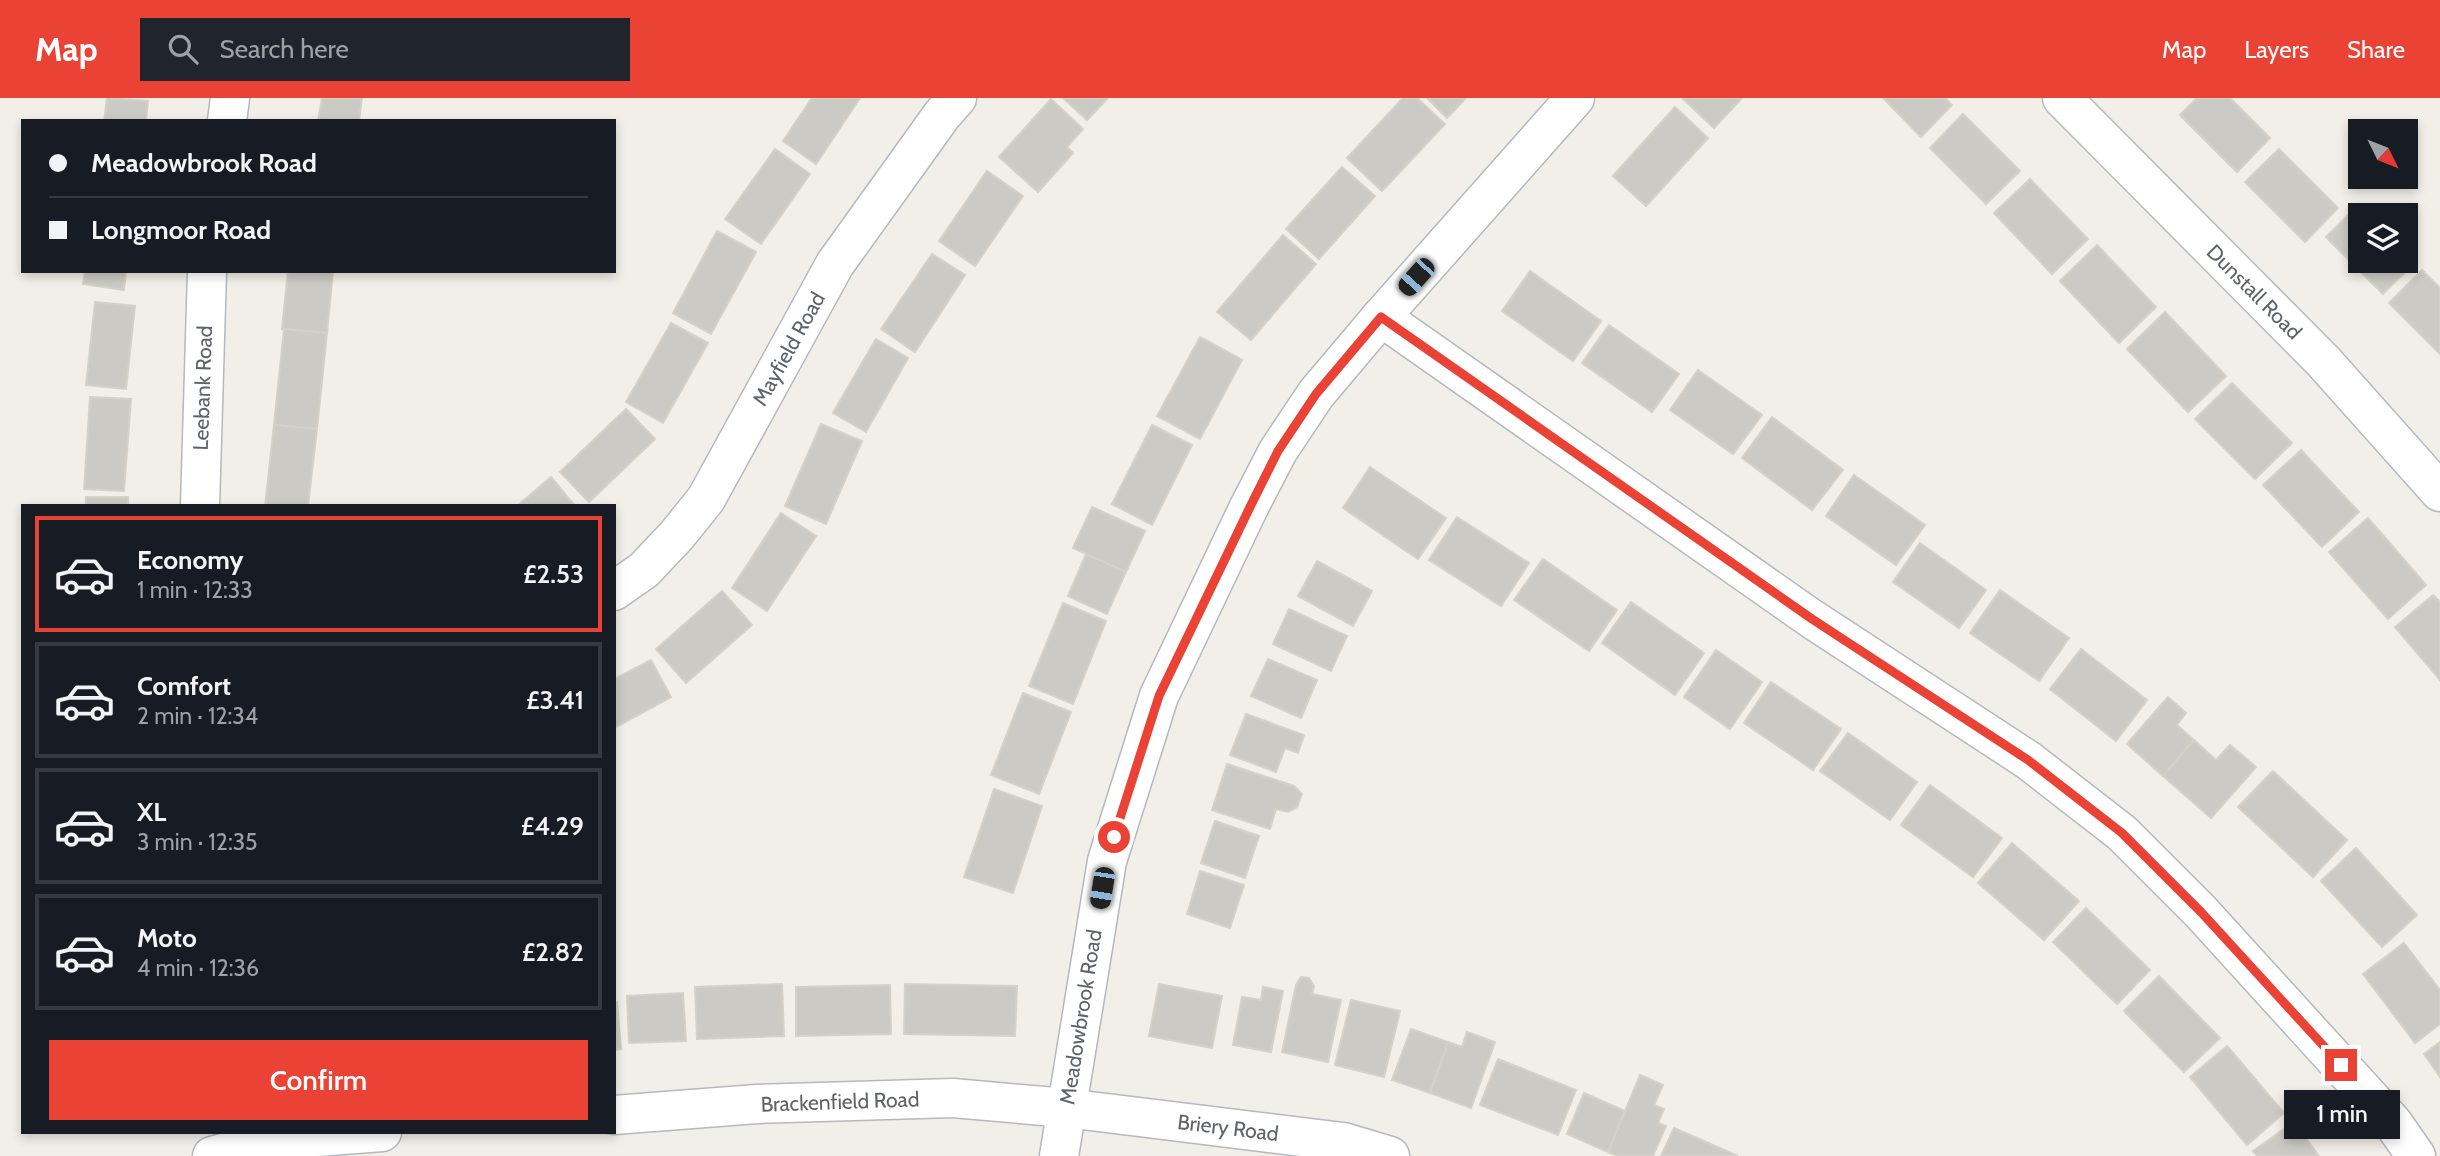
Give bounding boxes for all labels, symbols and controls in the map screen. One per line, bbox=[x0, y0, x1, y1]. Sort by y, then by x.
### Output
search box bbox=[140, 18, 630, 81]
text: Map bbox=[35, 29, 98, 69]
icon: search bbox=[164, 30, 202, 68]
text: Search here bbox=[220, 33, 349, 65]
text: Map bbox=[2162, 35, 2206, 64]
text: Layers bbox=[2244, 35, 2309, 64]
text: Share bbox=[2347, 35, 2405, 64]
north arrow bbox=[2348, 119, 2418, 189]
map controls bbox=[2348, 119, 2418, 273]
text: Meadowbrook Road bbox=[91, 147, 317, 179]
button: layers bbox=[2348, 203, 2418, 273]
text: Longmoor Road bbox=[91, 214, 271, 246]
street label: Dunstall Road bbox=[2202, 239, 2307, 344]
car bbox=[1395, 254, 1438, 300]
street label: Mayfield Road bbox=[747, 288, 830, 410]
street label: Leebank Road bbox=[188, 325, 217, 451]
icon: car bbox=[53, 543, 116, 606]
text: Economy bbox=[137, 544, 243, 576]
text: £2.53 bbox=[523, 558, 584, 590]
text: 1 min · 12:33 bbox=[137, 576, 253, 604]
icon: car bbox=[53, 669, 116, 732]
text: Comfort bbox=[137, 670, 231, 702]
text: £3.41 bbox=[526, 684, 584, 716]
text: 2 min · 12:34 bbox=[137, 702, 258, 730]
icon: car bbox=[53, 795, 116, 858]
text: XL bbox=[137, 796, 166, 828]
text: £4.29 bbox=[521, 810, 584, 842]
route start bbox=[1098, 821, 1130, 853]
text: 3 min · 12:35 bbox=[137, 828, 258, 856]
car bbox=[1089, 866, 1116, 910]
icon: car bbox=[53, 921, 116, 984]
text: Moto bbox=[137, 922, 197, 954]
street label: Meadowbrook Road bbox=[1054, 928, 1107, 1106]
text: £2.82 bbox=[522, 936, 584, 968]
text: 4 min · 12:36 bbox=[137, 954, 259, 982]
button: Confirm bbox=[49, 1040, 588, 1120]
route end bbox=[2325, 1049, 2357, 1081]
street label: Brackenfield Road bbox=[760, 1086, 920, 1117]
callout: 1 min bbox=[2283, 1090, 2399, 1138]
text: 1 min bbox=[2316, 1100, 2368, 1128]
street label: Briery Road bbox=[1176, 1109, 1280, 1146]

